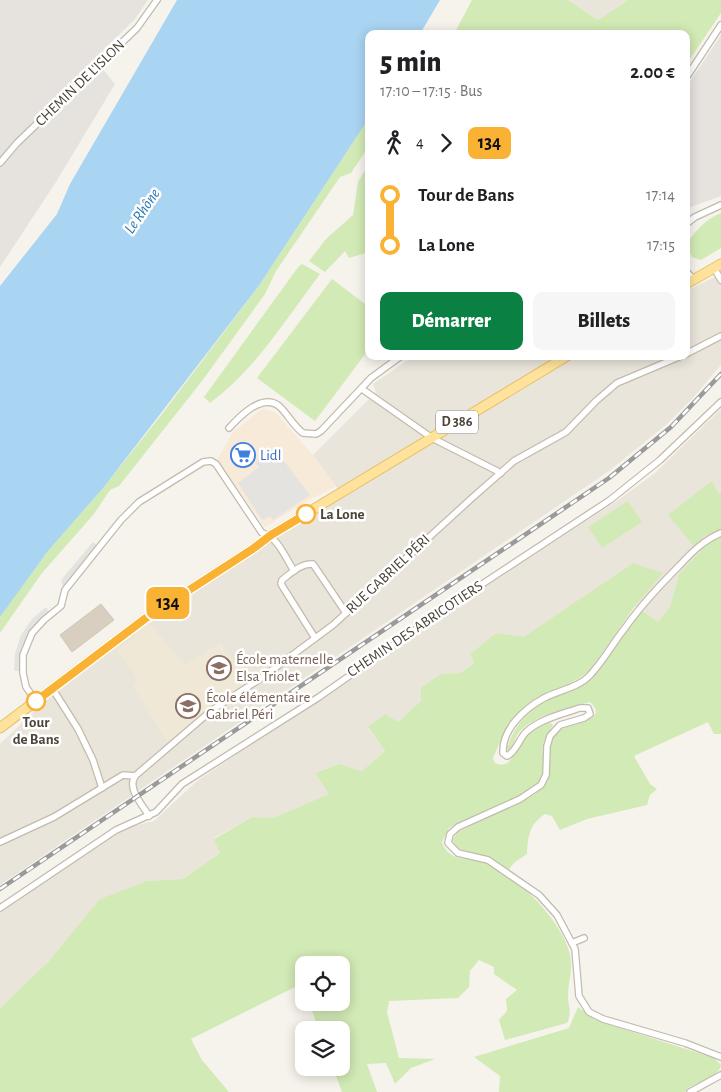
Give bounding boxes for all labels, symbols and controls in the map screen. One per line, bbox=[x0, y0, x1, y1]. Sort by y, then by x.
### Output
street label: CHEMIN DE L'ISLON bbox=[33, 37, 127, 129]
text: 5 min bbox=[380, 49, 442, 77]
text: 2.00 € bbox=[630, 63, 675, 82]
text: 17:10 – 17:15 · Bus bbox=[380, 83, 482, 99]
icon: walk bbox=[380, 129, 408, 157]
icon: forward bbox=[432, 129, 460, 157]
text: 4 bbox=[416, 134, 424, 150]
text: 134 bbox=[478, 134, 501, 152]
water label: Le Rhône bbox=[121, 186, 163, 236]
text: Tour de Bans bbox=[418, 186, 514, 205]
text: 17:14 bbox=[646, 187, 675, 203]
text: La Lone bbox=[418, 236, 475, 255]
text: 17:15 bbox=[647, 237, 675, 253]
button: Démarrer bbox=[380, 292, 523, 350]
button: Billets bbox=[533, 292, 675, 350]
road number: D 386 bbox=[436, 411, 478, 434]
supermarket icon: Lidl bbox=[230, 442, 256, 468]
place label: Lidl bbox=[260, 448, 281, 463]
marker: La Lone bbox=[296, 504, 316, 524]
place label: La Lone bbox=[320, 507, 365, 522]
street label: RUE GABRIEL PÉRI bbox=[342, 530, 433, 616]
street label: CHEMIN DES ABRICOTIERS bbox=[345, 578, 485, 680]
line badge: 134 bbox=[139, 587, 197, 619]
text: 134 bbox=[156, 594, 180, 612]
place label: École maternelle Elsa Triolet bbox=[236, 650, 333, 684]
school or university icon: École maternelle Elsa Triolet bbox=[206, 655, 232, 681]
place label: École élémentaire Gabriel Péri bbox=[206, 688, 310, 722]
marker: Tour de Bans bbox=[26, 691, 46, 711]
school or university icon: École élémentaire Gabriel Péri bbox=[175, 693, 201, 719]
place label: Tour de Bans bbox=[13, 715, 60, 747]
map controls bbox=[295, 956, 350, 1076]
button: locate bbox=[295, 956, 350, 1011]
button: layers bbox=[295, 1021, 350, 1076]

